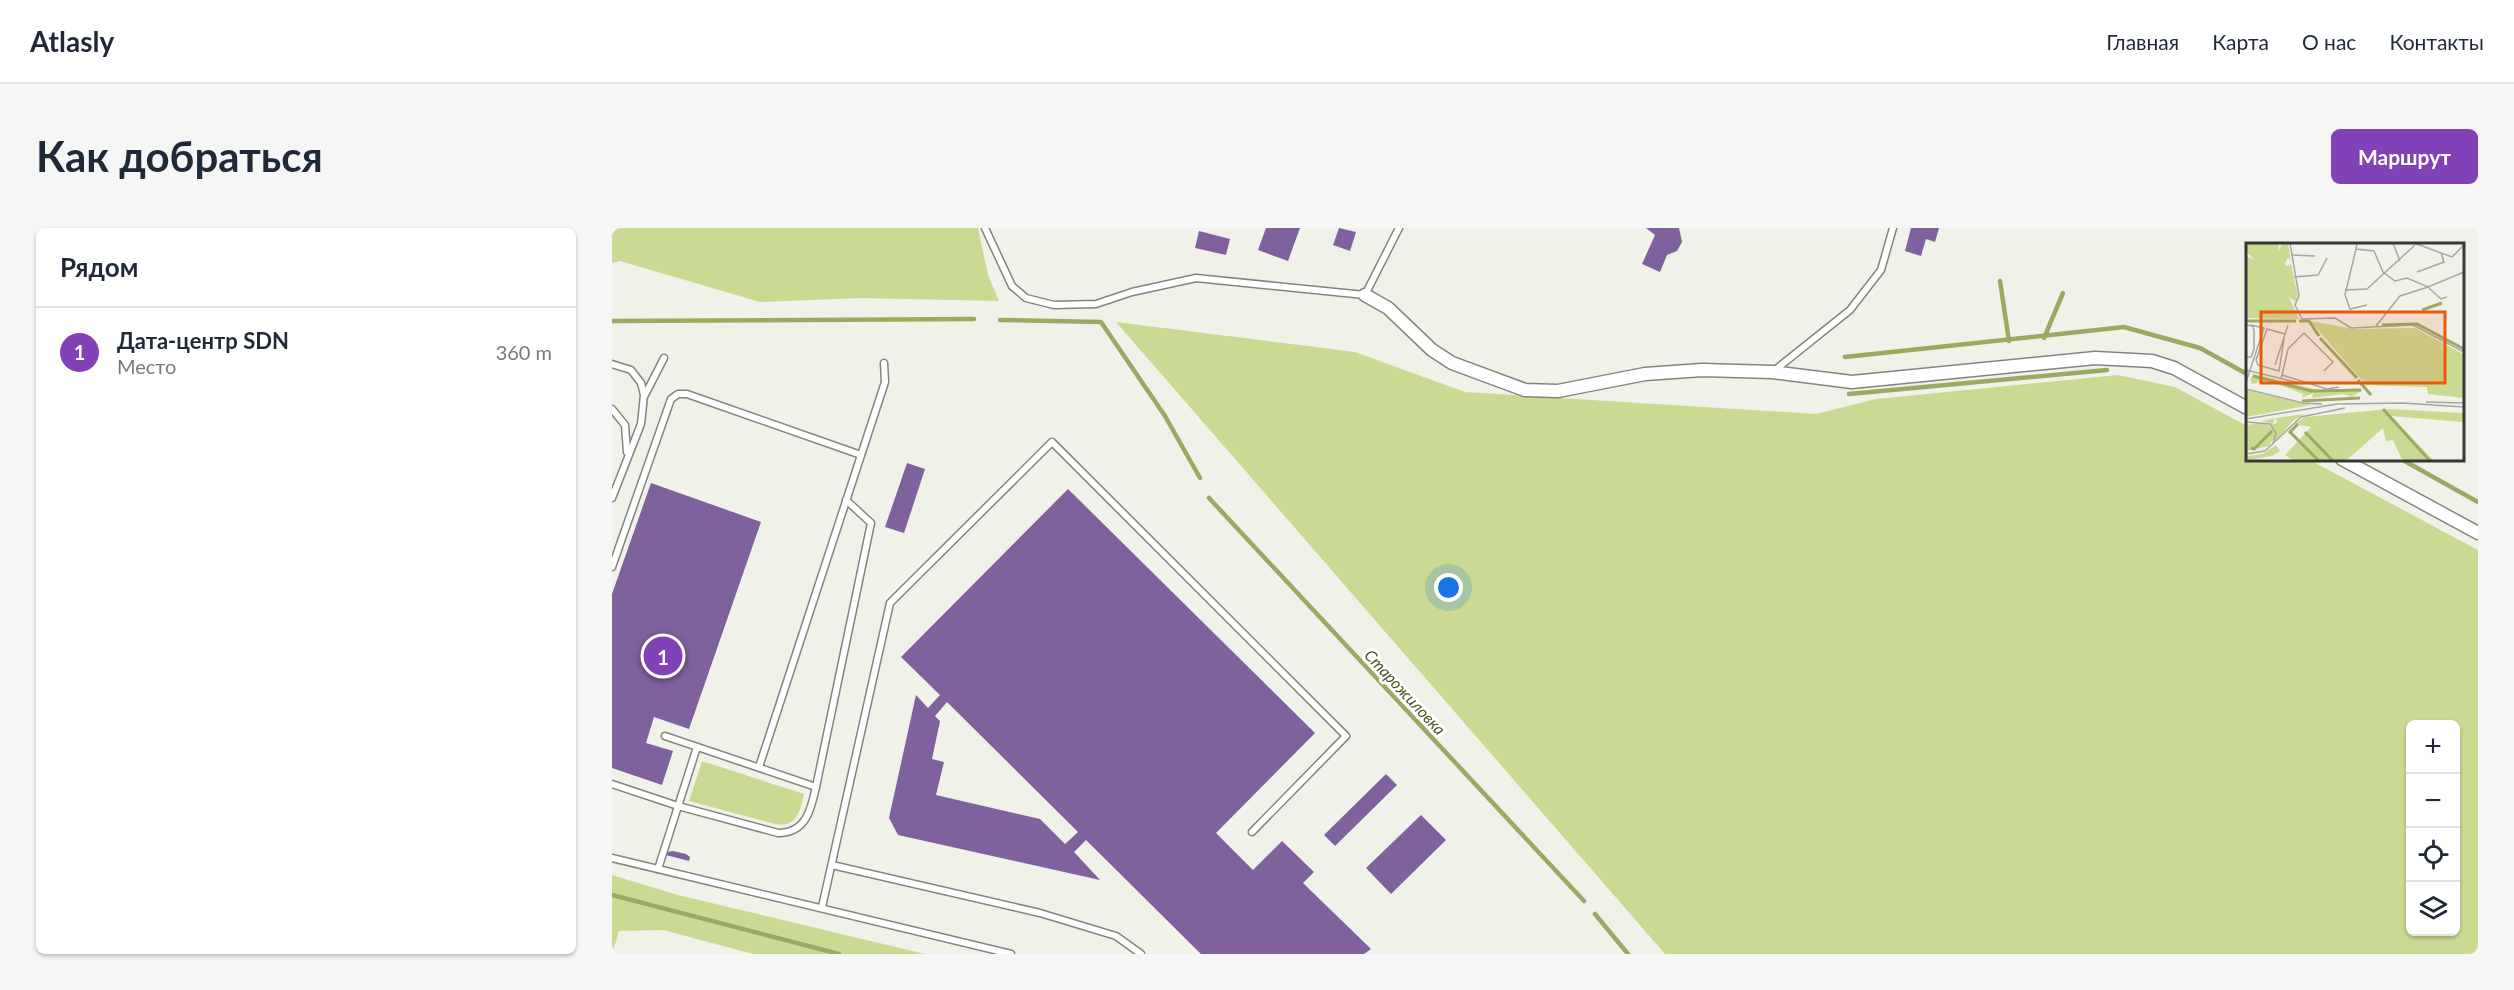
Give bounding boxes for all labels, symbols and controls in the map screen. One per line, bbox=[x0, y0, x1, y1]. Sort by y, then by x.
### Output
text: Atlasly bbox=[30, 24, 114, 58]
text: Главная bbox=[2106, 29, 2179, 54]
text: Карта bbox=[2212, 29, 2269, 54]
text: О нас bbox=[2302, 29, 2356, 54]
text: Контакты bbox=[2389, 29, 2484, 54]
button: Маршрут bbox=[2331, 129, 2478, 184]
text: Как добраться bbox=[36, 131, 323, 181]
inset map bbox=[2246, 243, 2463, 460]
text: Рядом bbox=[60, 251, 138, 283]
text: Дата-центр SDN bbox=[117, 327, 289, 354]
text: 1 bbox=[74, 340, 85, 364]
text: 360 m bbox=[496, 340, 552, 364]
text: Место bbox=[117, 354, 176, 378]
your location bbox=[1434, 573, 1463, 602]
pin: 1 bbox=[644, 634, 682, 678]
water label: Старожиловка bbox=[1361, 645, 1450, 738]
map controls bbox=[2406, 720, 2460, 936]
button: + bbox=[2406, 720, 2460, 774]
button: − bbox=[2406, 774, 2460, 828]
button: locate bbox=[2406, 828, 2460, 882]
button: layers bbox=[2406, 882, 2460, 936]

